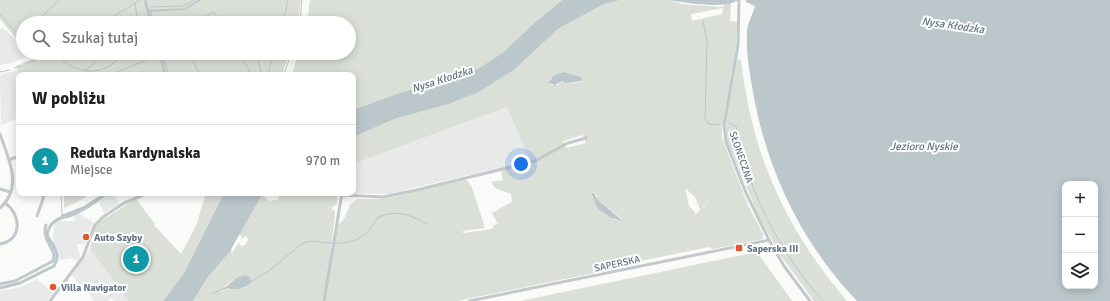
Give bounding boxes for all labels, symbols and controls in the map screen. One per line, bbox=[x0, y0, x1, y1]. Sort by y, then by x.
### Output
water label: Nysa Kłodzka bbox=[921, 15, 986, 36]
search box bbox=[16, 16, 356, 60]
icon: search bbox=[30, 27, 52, 49]
text: Szukaj tutaj bbox=[62, 29, 138, 47]
water label: Nysa Kłodzka bbox=[410, 63, 475, 95]
text: W pobliżu bbox=[32, 88, 105, 109]
street label: SŁONECZNA bbox=[727, 130, 756, 185]
water label: Jezioro Nyskie bbox=[890, 140, 958, 153]
text: Reduta Kardynalska bbox=[70, 144, 200, 162]
text: 1 bbox=[41, 153, 49, 169]
text: 970 m bbox=[306, 153, 340, 169]
your location bbox=[511, 154, 531, 174]
text: Miejsce bbox=[70, 162, 112, 178]
map controls bbox=[1062, 181, 1098, 289]
button: + bbox=[1062, 181, 1098, 217]
button: − bbox=[1062, 217, 1098, 253]
marker: Auto Szyby bbox=[81, 232, 91, 242]
place label: Auto Szyby bbox=[94, 232, 142, 244]
marker: Saperska III bbox=[734, 243, 744, 253]
place label: Saperska III bbox=[747, 243, 798, 255]
pin: 1 bbox=[123, 244, 149, 274]
street label: SAPERSKA bbox=[593, 253, 641, 275]
button: layers bbox=[1062, 253, 1098, 289]
marker: Villa Navigator bbox=[48, 282, 58, 292]
place label: Villa Navigator bbox=[61, 282, 126, 294]

